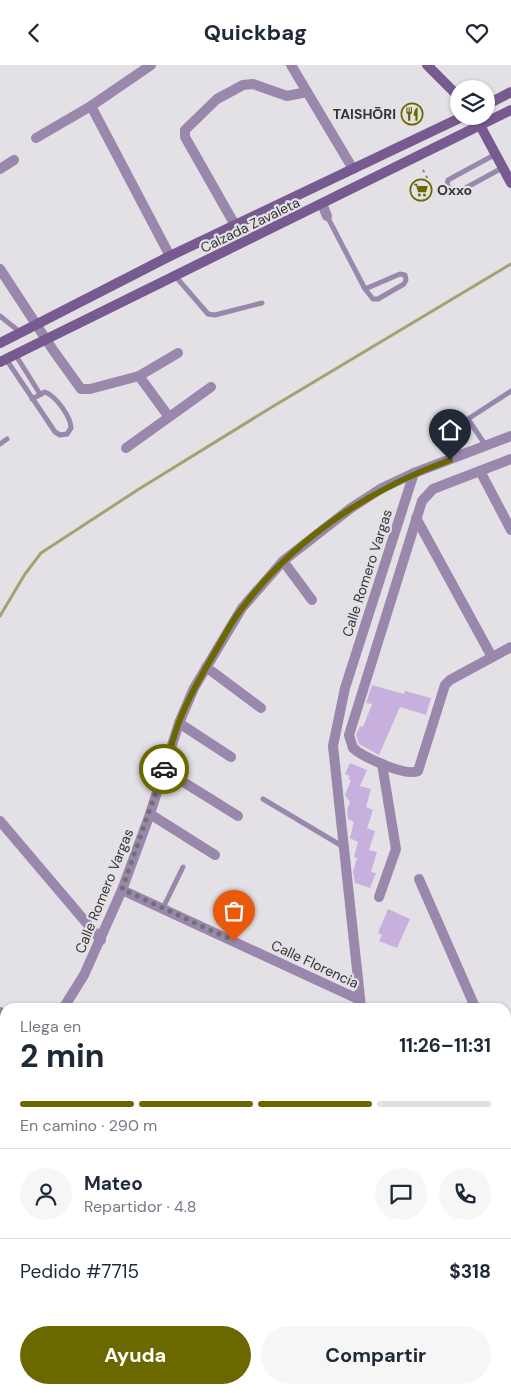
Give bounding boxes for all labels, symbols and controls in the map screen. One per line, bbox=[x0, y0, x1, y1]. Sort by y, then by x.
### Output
text: Quickbag bbox=[204, 18, 307, 47]
icon: back bbox=[20, 19, 48, 47]
icon: heart bbox=[463, 19, 491, 47]
map controls bbox=[450, 80, 495, 125]
button: layers bbox=[450, 80, 495, 125]
restaurant icon: TAISHŌRI bbox=[400, 102, 424, 126]
place label: TAISHŌRI bbox=[333, 105, 396, 123]
supermarket icon: Oxxo bbox=[409, 178, 433, 202]
place label: Oxxo bbox=[437, 181, 472, 199]
street label: Calzada Zavaleta bbox=[197, 193, 303, 257]
pin bbox=[429, 409, 471, 460]
icon: home bbox=[436, 416, 464, 444]
street label: Calle Romero Vargas bbox=[338, 507, 396, 639]
courier bbox=[139, 744, 189, 794]
icon: car bbox=[150, 755, 178, 783]
street label: Calle Romero Vargas bbox=[71, 826, 137, 956]
pin bbox=[213, 890, 255, 941]
icon: bag bbox=[220, 897, 248, 925]
street label: Calle Florencia bbox=[268, 936, 362, 992]
text: Llega en bbox=[20, 1016, 81, 1037]
text: 11:26–11:31 bbox=[399, 1033, 491, 1058]
text: 2 min bbox=[20, 1035, 105, 1077]
text: En camino · 290 m bbox=[20, 1115, 157, 1136]
button: person bbox=[20, 1168, 72, 1220]
button: chat bbox=[375, 1168, 427, 1220]
button: phone bbox=[439, 1168, 491, 1220]
text: Mateo bbox=[84, 1171, 143, 1196]
text: Repartidor · 4.8 bbox=[84, 1196, 197, 1217]
text: Pedido #7715 bbox=[20, 1259, 139, 1284]
text: $318 bbox=[449, 1259, 491, 1284]
button: Ayuda bbox=[20, 1326, 251, 1384]
button: Compartir bbox=[261, 1326, 491, 1384]

